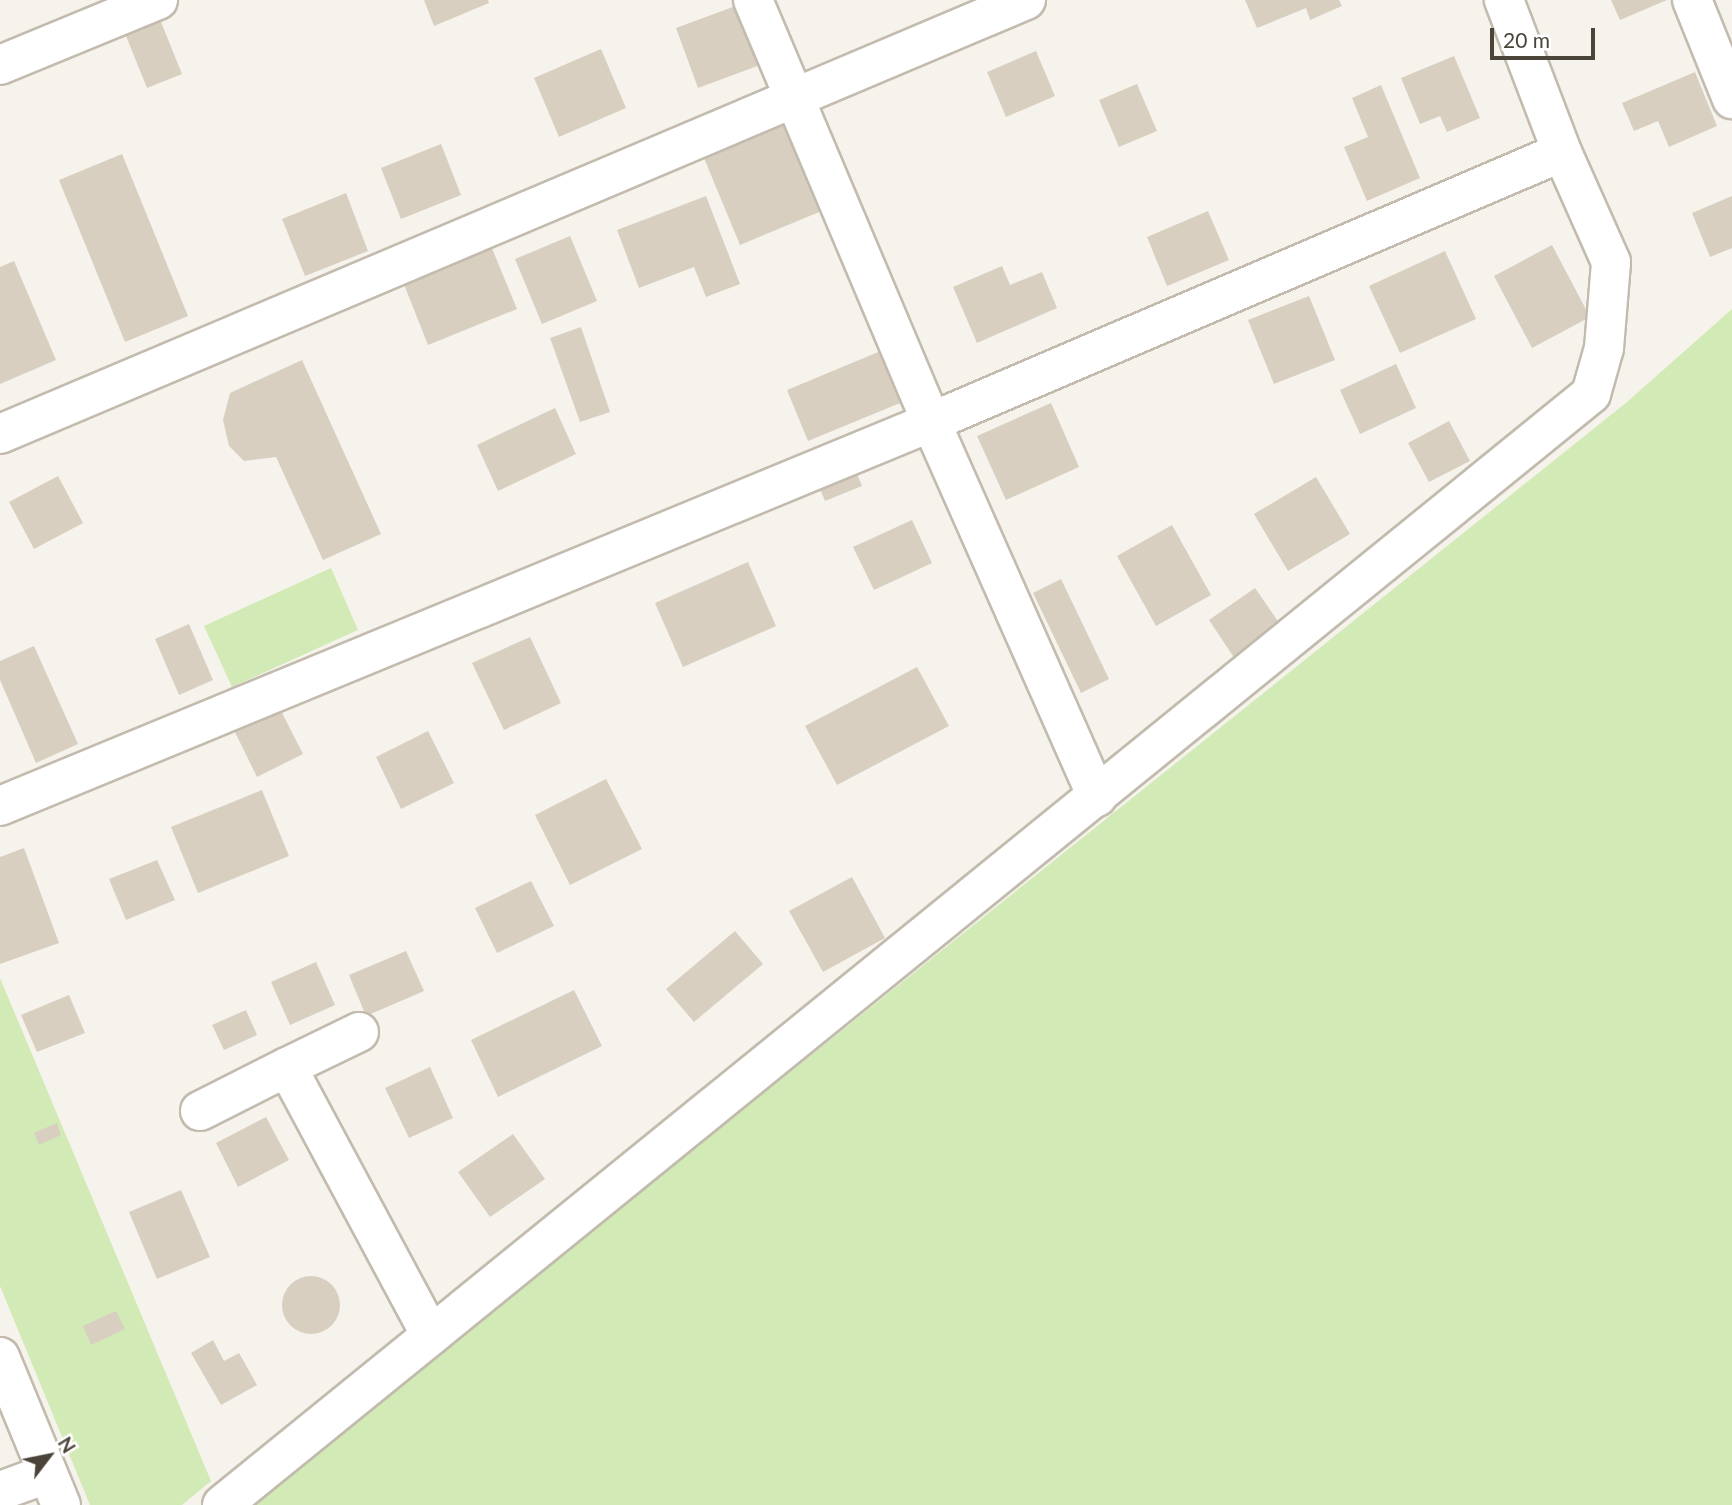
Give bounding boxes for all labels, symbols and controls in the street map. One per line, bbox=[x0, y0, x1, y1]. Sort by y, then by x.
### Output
scale bar bbox=[1494, 14, 1599, 58]
text: 20 m bbox=[1503, 27, 1550, 52]
north arrow bbox=[14, 1421, 84, 1491]
text: N bbox=[54, 1432, 81, 1457]

